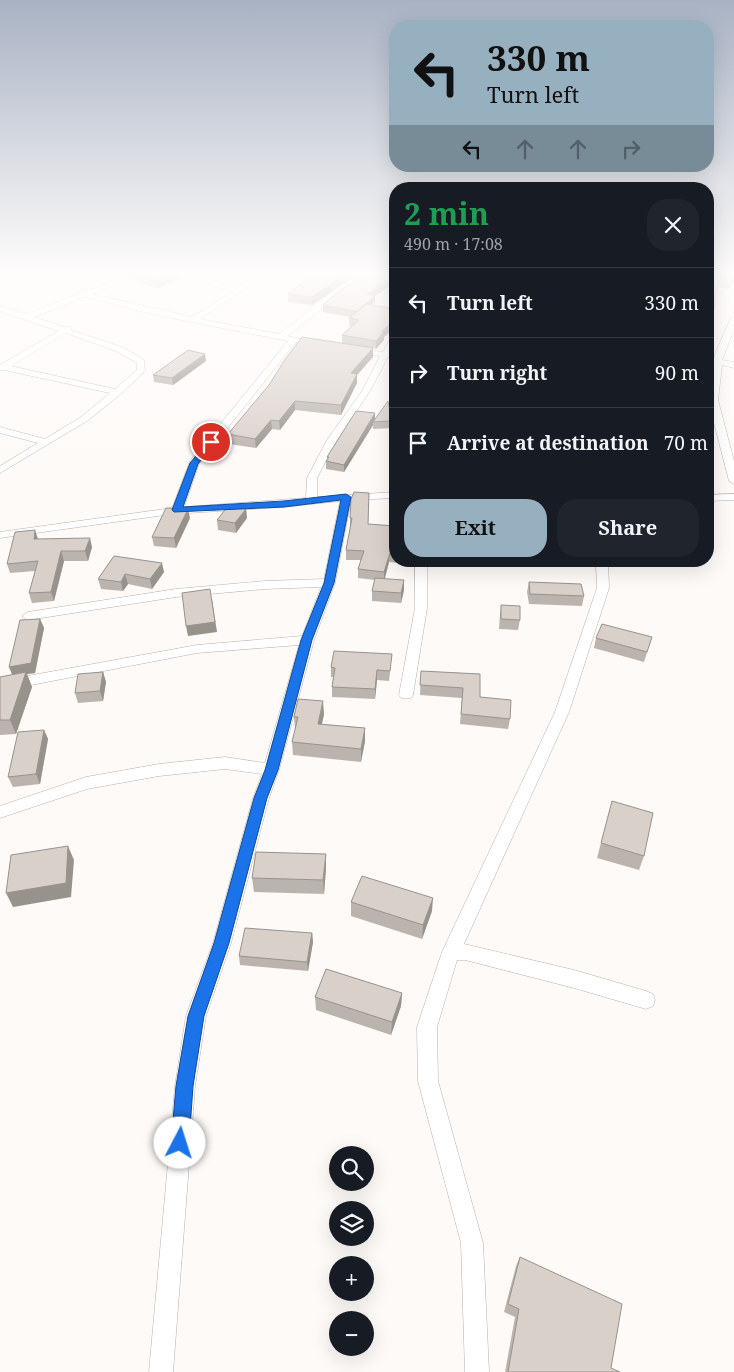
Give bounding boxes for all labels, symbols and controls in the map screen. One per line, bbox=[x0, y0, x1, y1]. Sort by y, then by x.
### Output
text: 330 m bbox=[487, 34, 590, 81]
icon: left bbox=[404, 40, 469, 105]
text: Turn left bbox=[487, 79, 579, 109]
icon: left bbox=[458, 135, 486, 163]
icon: ahead bbox=[511, 135, 539, 163]
icon: ahead bbox=[564, 135, 592, 163]
icon: right bbox=[617, 135, 645, 163]
text: 2 min bbox=[404, 193, 489, 234]
button: close bbox=[647, 199, 699, 251]
text: 490 m · 17:08 bbox=[404, 233, 503, 255]
icon: left bbox=[404, 289, 432, 317]
text: Turn left bbox=[447, 290, 533, 316]
text: 330 m bbox=[644, 290, 699, 316]
icon: right bbox=[404, 359, 432, 387]
text: Turn right bbox=[447, 360, 547, 386]
text: 90 m bbox=[655, 360, 699, 386]
pin bbox=[190, 421, 232, 463]
icon: arrive bbox=[197, 428, 225, 456]
icon: arrive bbox=[404, 429, 432, 457]
text: Arrive at destination bbox=[447, 430, 649, 456]
text: 70 m bbox=[664, 430, 708, 456]
button: Exit bbox=[404, 499, 547, 557]
button: Share bbox=[557, 499, 699, 557]
position arrow bbox=[153, 1116, 205, 1168]
map controls bbox=[329, 1146, 374, 1356]
button: search bbox=[329, 1146, 374, 1191]
button: layers bbox=[329, 1201, 374, 1246]
button: + bbox=[329, 1256, 374, 1301]
button: − bbox=[329, 1311, 374, 1356]

